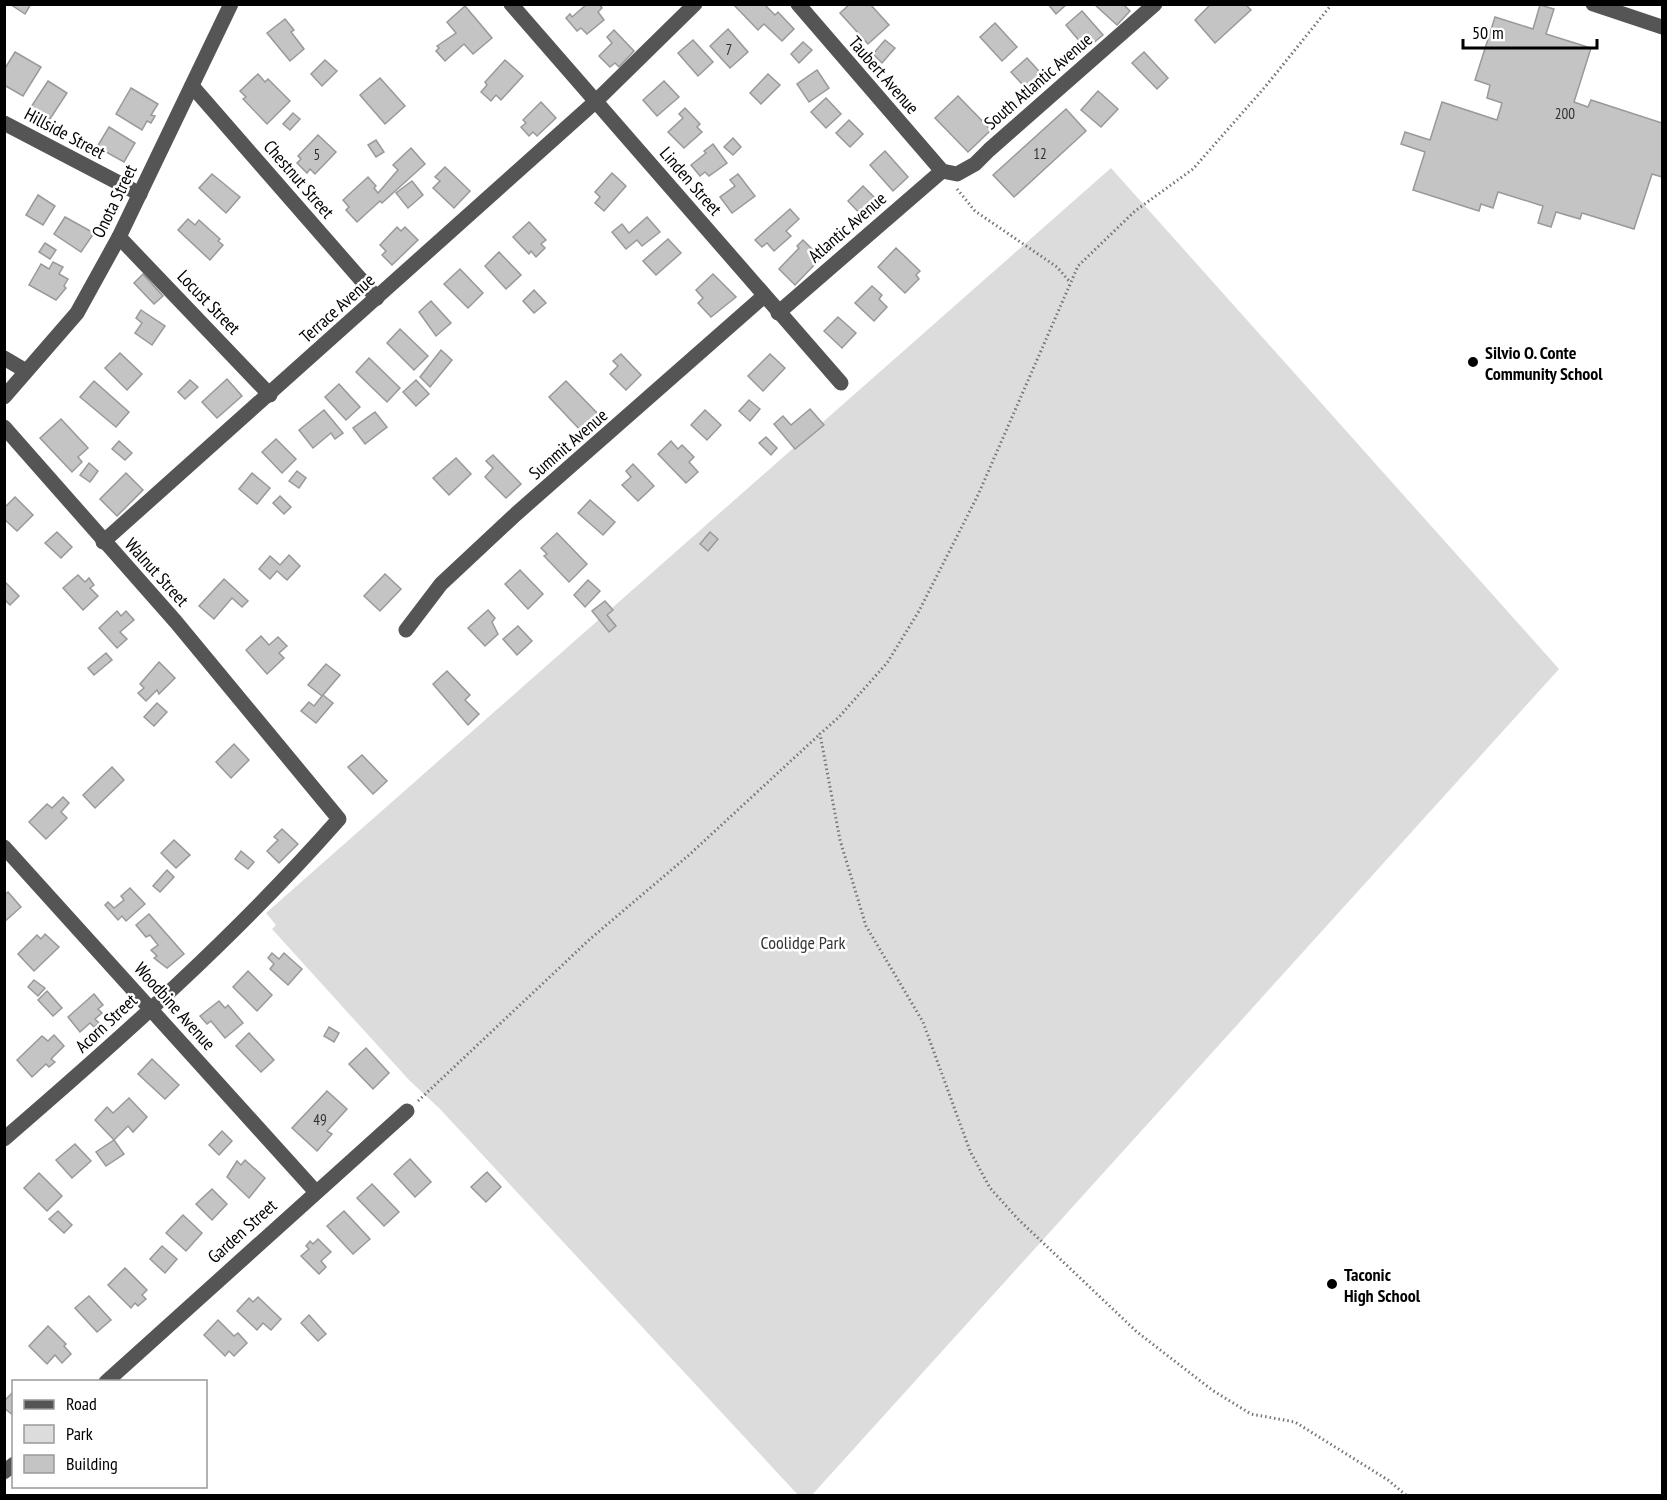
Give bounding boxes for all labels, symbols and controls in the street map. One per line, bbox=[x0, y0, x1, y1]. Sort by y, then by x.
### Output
scale bar bbox=[1463, 12, 1596, 50]
text: 50 m bbox=[1472, 21, 1504, 44]
street label: South Atlantic Avenue bbox=[979, 28, 1097, 134]
street label: Taubert Avenue bbox=[844, 31, 924, 119]
house number: 7 bbox=[726, 40, 732, 59]
street label: Hillside Street bbox=[21, 102, 109, 164]
house number: 200 bbox=[1555, 104, 1575, 123]
street label: Chestnut Street bbox=[259, 135, 339, 223]
street label: Linden Street bbox=[655, 142, 727, 220]
house number: 12 bbox=[1033, 144, 1047, 163]
house number: 5 bbox=[314, 145, 320, 164]
street label: Onota Street bbox=[86, 161, 142, 241]
street label: Atlantic Avenue bbox=[803, 187, 891, 267]
street label: Locust Street bbox=[173, 265, 245, 339]
street label: Terrace Avenue bbox=[295, 268, 379, 348]
place label: Silvio O. Conte Community School bbox=[1485, 341, 1603, 385]
marker: Silvio O. Conte Community School bbox=[1466, 355, 1480, 369]
street label: Summit Avenue bbox=[524, 404, 612, 484]
street label: Walnut Street bbox=[120, 533, 194, 611]
park label: Coolidge Park bbox=[761, 931, 845, 954]
street label: Woodbine Avenue bbox=[129, 957, 221, 1055]
street label: Acorn Street bbox=[70, 989, 142, 1057]
house number: 49 bbox=[313, 1110, 327, 1129]
street label: Garden Street bbox=[203, 1194, 281, 1268]
place label: Taconic High School bbox=[1344, 1263, 1421, 1307]
marker: Taconic High School bbox=[1325, 1277, 1339, 1291]
legend bbox=[12, 1380, 207, 1488]
text: Road bbox=[66, 1392, 97, 1415]
text: Park bbox=[66, 1422, 93, 1445]
text: Building bbox=[66, 1452, 118, 1475]

